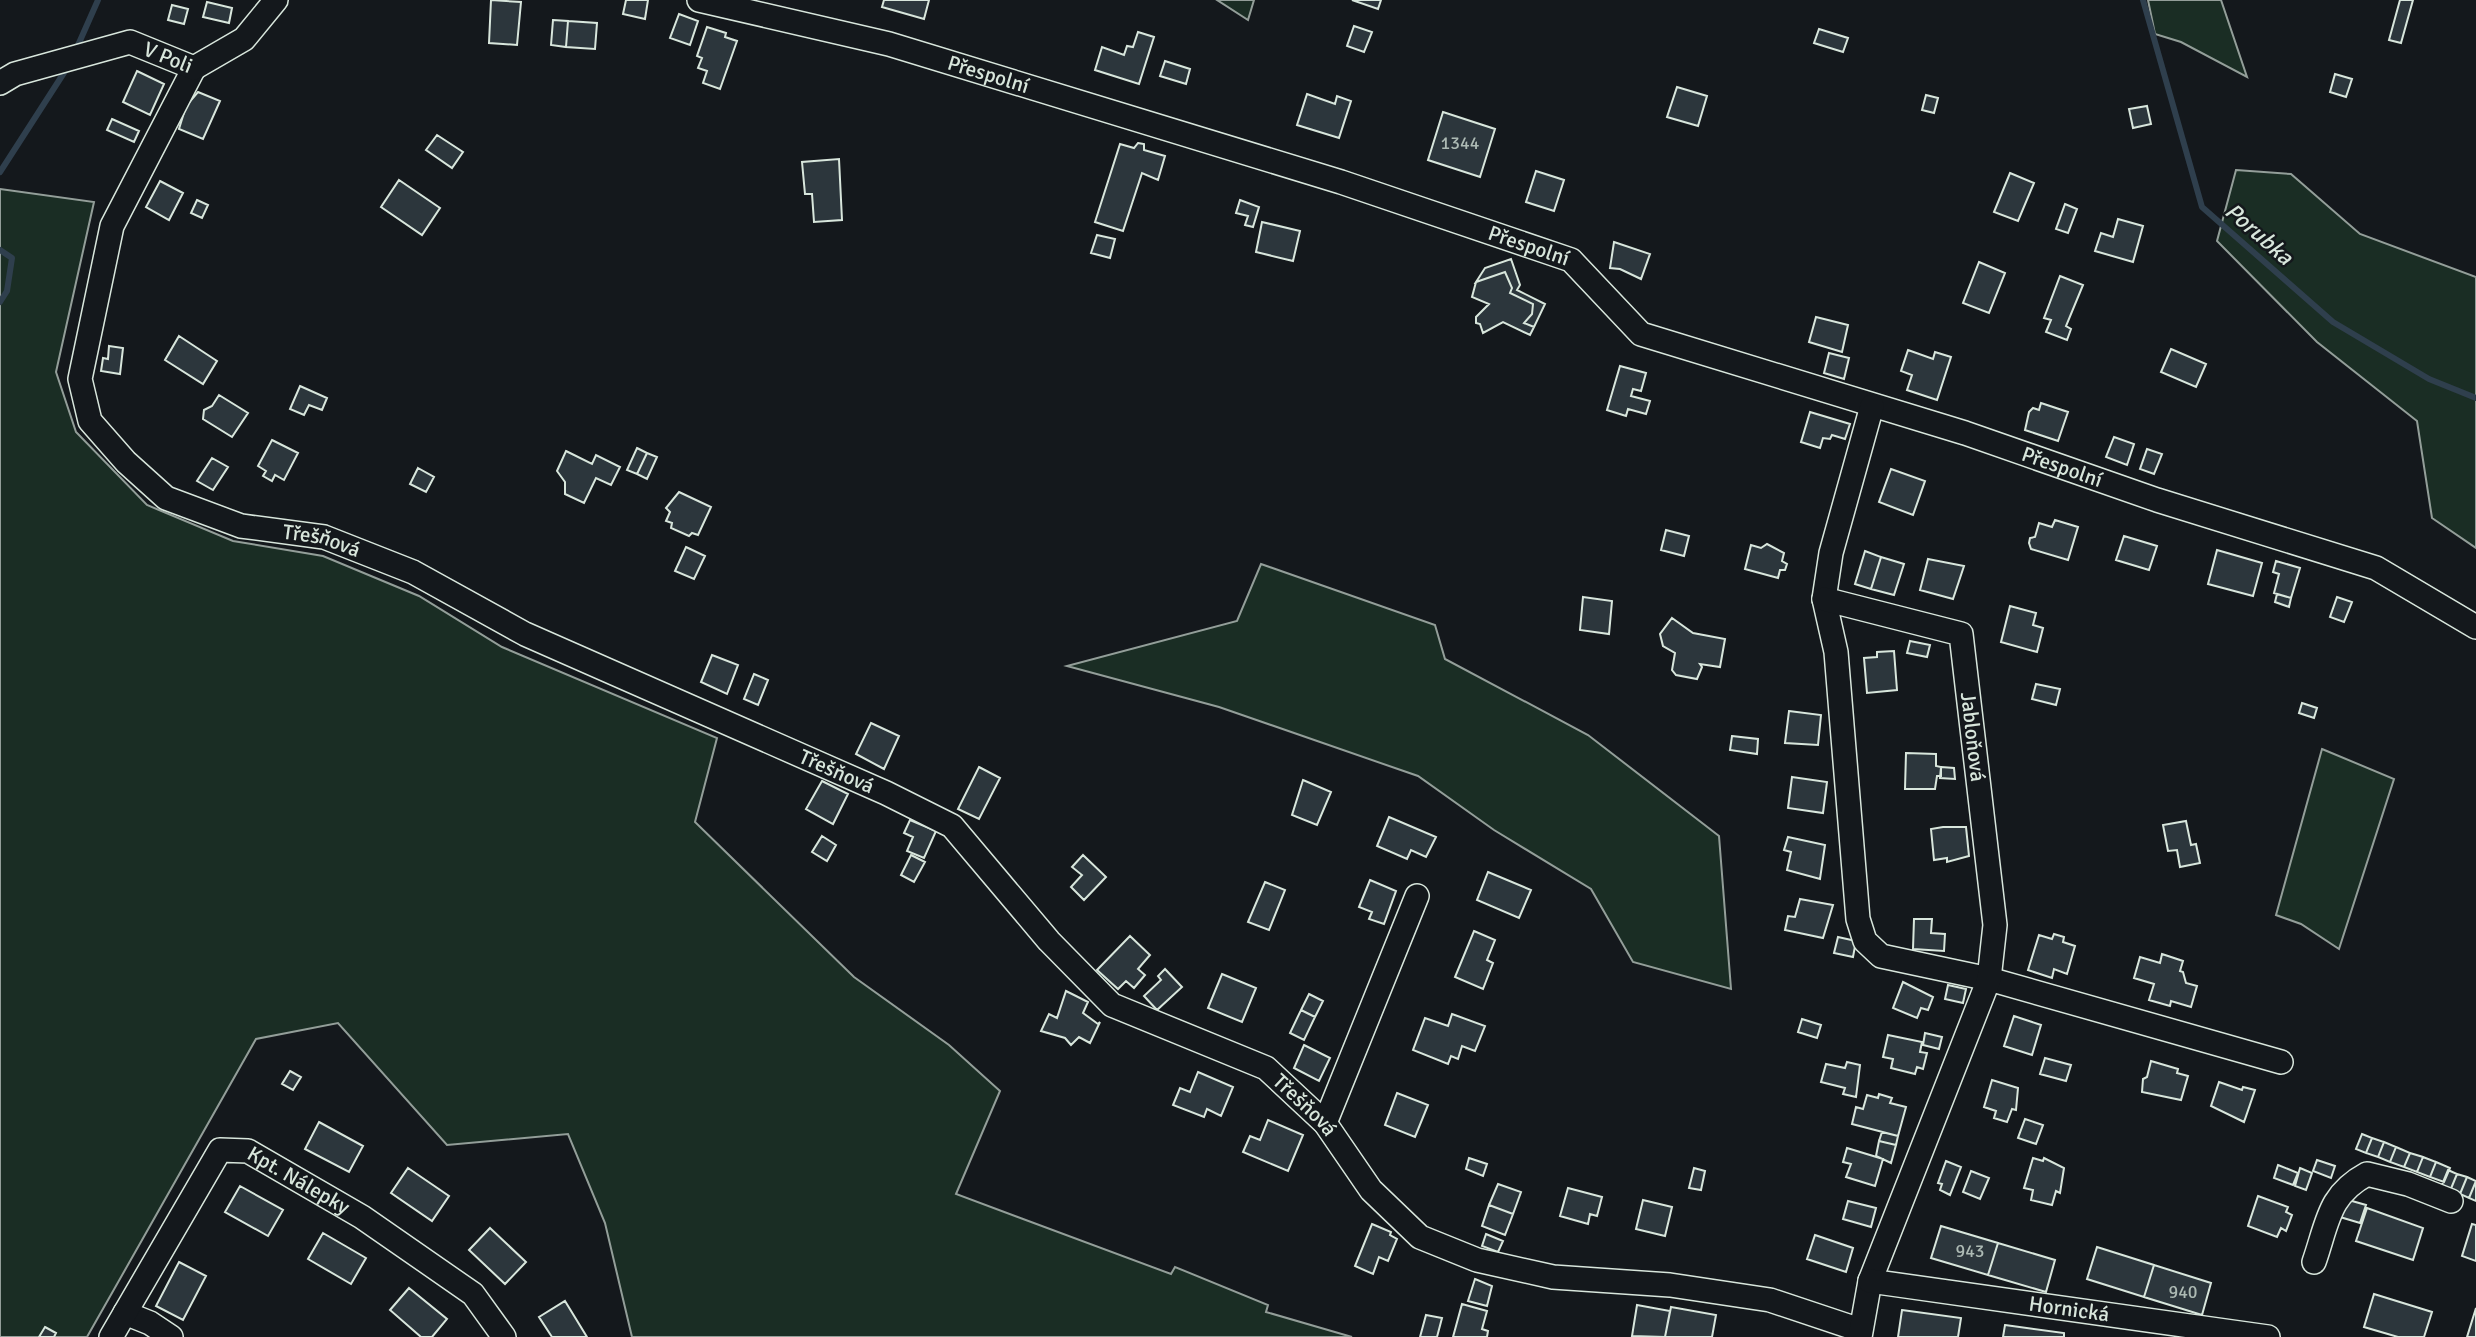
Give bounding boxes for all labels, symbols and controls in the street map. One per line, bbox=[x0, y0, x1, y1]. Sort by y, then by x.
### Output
street label: V Poli bbox=[140, 36, 197, 79]
street label: Přespolní bbox=[944, 50, 1033, 99]
house number: 1344 bbox=[1441, 132, 1480, 154]
water label: Porubka bbox=[2219, 197, 2300, 272]
street label: Přespolní bbox=[1485, 220, 1573, 272]
street label: Přespolní bbox=[2018, 441, 2106, 493]
street label: Třešňová bbox=[281, 519, 364, 563]
street label: Jabloňová bbox=[1955, 691, 1991, 783]
street label: Třešňová bbox=[795, 743, 878, 799]
street label: Třešňová bbox=[1267, 1068, 1343, 1141]
street label: Kpt. Nálepky bbox=[243, 1140, 355, 1220]
house number: 943 bbox=[1955, 1240, 1985, 1262]
house number: 940 bbox=[2168, 1281, 2198, 1303]
street label: Hornická bbox=[2027, 1290, 2111, 1328]

